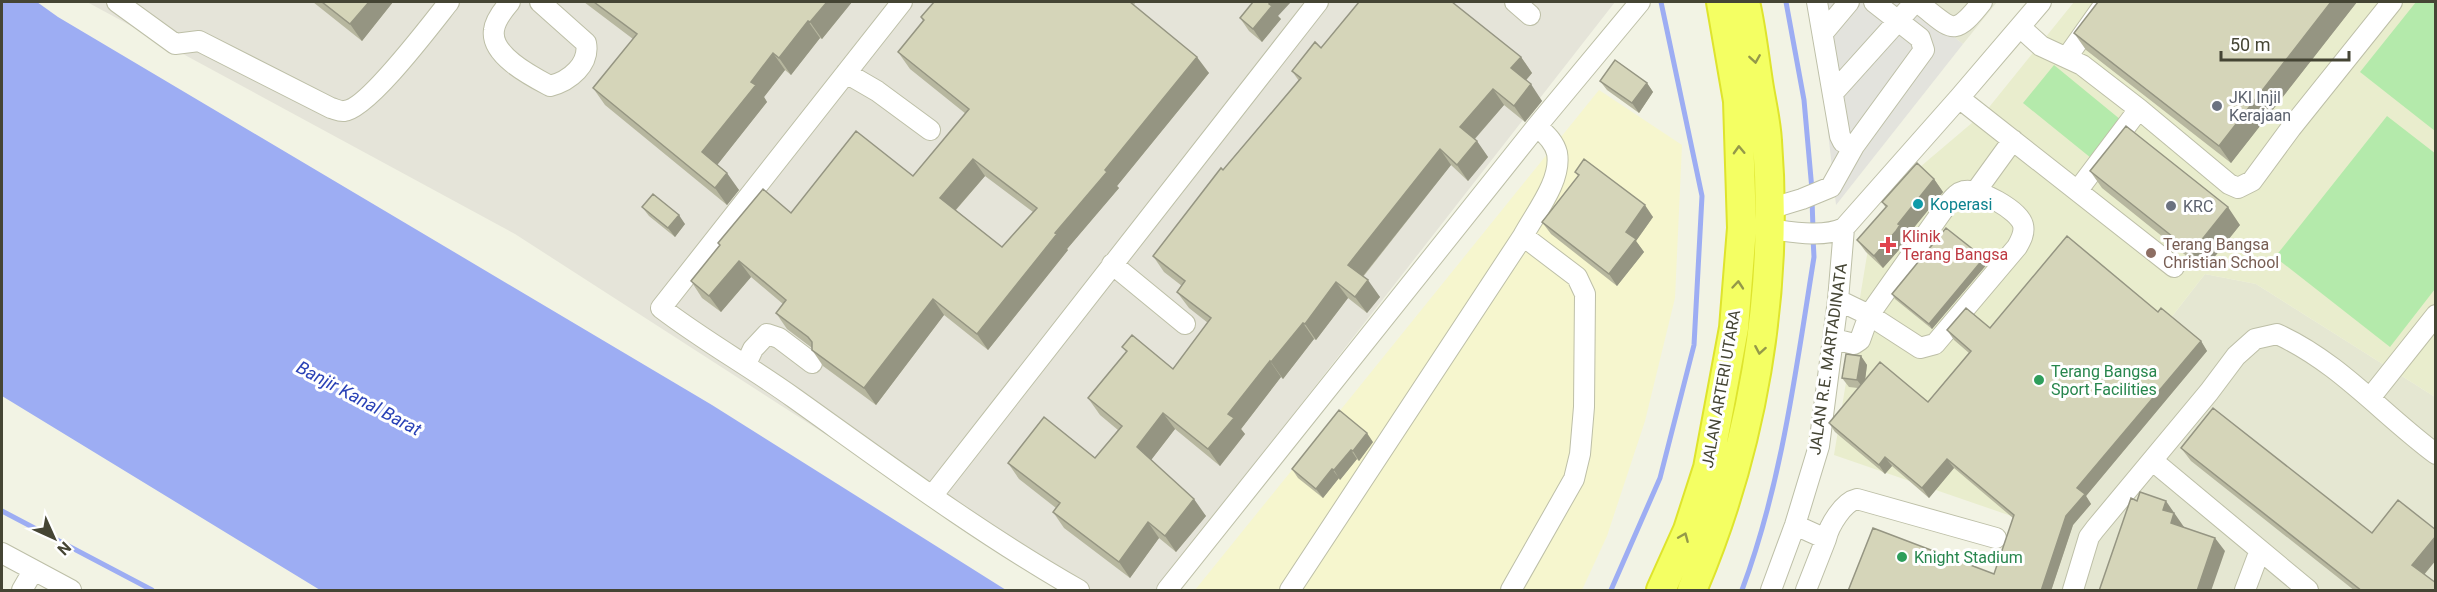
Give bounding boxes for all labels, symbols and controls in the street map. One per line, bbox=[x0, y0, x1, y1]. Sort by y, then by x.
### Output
scale bar bbox=[2221, 24, 2348, 62]
text: 50 m bbox=[2230, 34, 2270, 55]
one-way arrow bbox=[1748, 55, 1760, 64]
place label: JKI Injil Kerajaan bbox=[2229, 88, 2291, 125]
marker: JKI Injil Kerajaan bbox=[2210, 99, 2224, 113]
one-way arrow bbox=[1733, 146, 1746, 155]
place label: Koperasi bbox=[1930, 195, 1992, 214]
marker: Koperasi bbox=[1911, 197, 1925, 211]
place label: KRC bbox=[2183, 197, 2213, 216]
marker: KRC bbox=[2164, 199, 2178, 213]
place label: Klinik Terang Bangsa bbox=[1902, 227, 2008, 264]
place label: Terang Bangsa Christian School bbox=[2163, 235, 2279, 272]
marker: Klinik Terang Bangsa bbox=[1879, 236, 1897, 254]
marker: Terang Bangsa Christian School bbox=[2144, 246, 2158, 260]
street label: JALAN R.E. MARTADINATA bbox=[1805, 261, 1851, 456]
one-way arrow bbox=[1731, 281, 1744, 290]
street label: JALAN ARTERI UTARA bbox=[1698, 308, 1744, 470]
one-way arrow bbox=[1754, 346, 1766, 355]
water label: Banjir Kanal Barat bbox=[293, 356, 425, 440]
place label: Terang Bangsa Sport Facilities bbox=[2051, 362, 2157, 399]
marker: Terang Bangsa Sport Facilities bbox=[2032, 373, 2046, 387]
north arrow bbox=[24, 508, 84, 568]
one-way arrow bbox=[1677, 532, 1689, 543]
text: N bbox=[54, 538, 75, 559]
place label: Knight Stadium bbox=[1914, 548, 2023, 567]
marker: Knight Stadium bbox=[1895, 550, 1909, 564]

